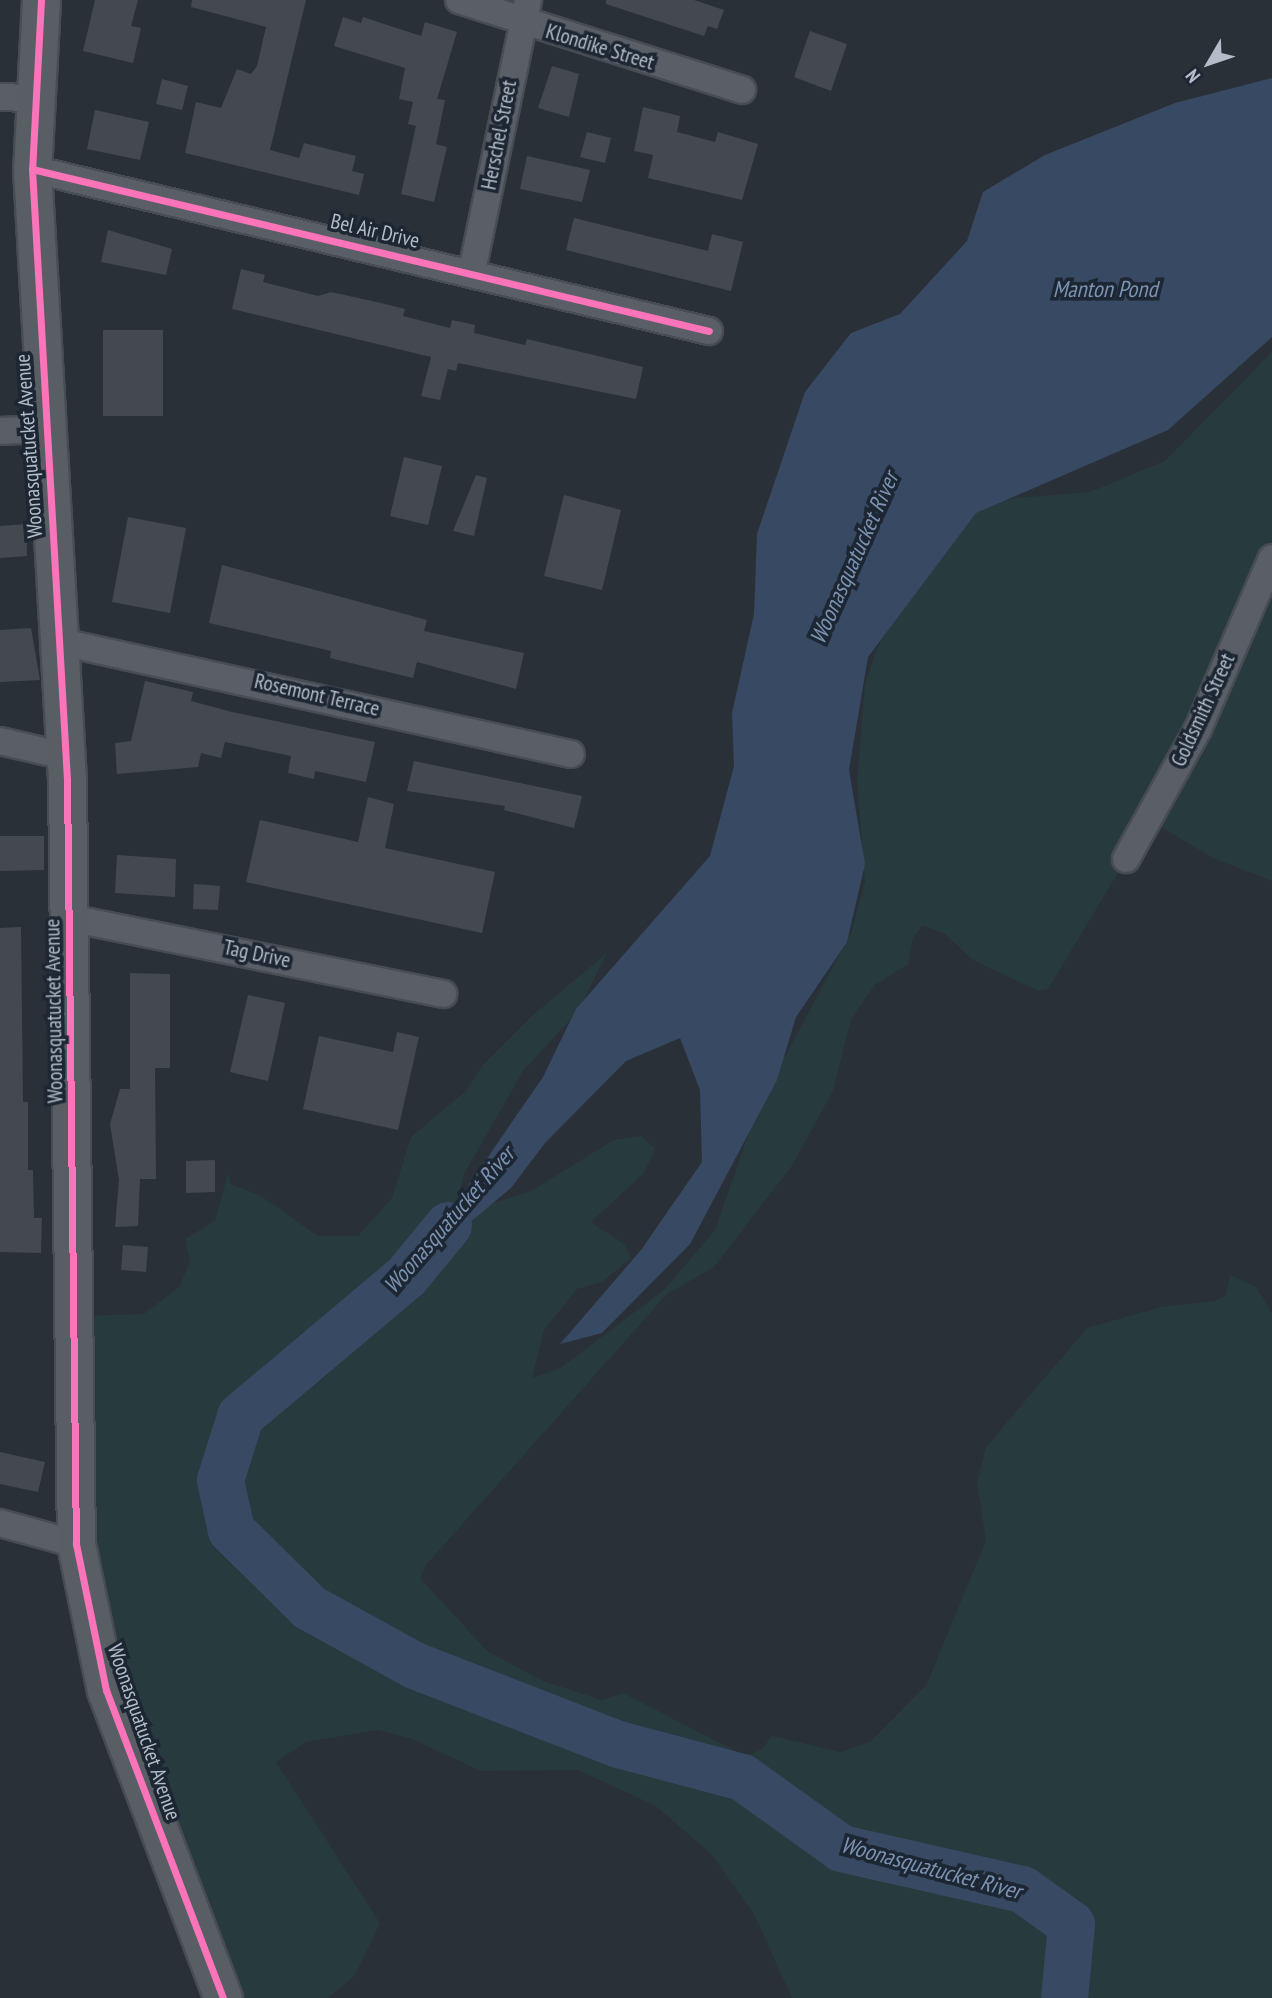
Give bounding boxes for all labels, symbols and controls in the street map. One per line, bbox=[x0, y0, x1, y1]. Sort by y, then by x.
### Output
street label: Klondike Street bbox=[543, 19, 657, 75]
north arrow bbox=[1174, 28, 1244, 98]
text: N bbox=[1180, 65, 1205, 88]
street label: Herschel Street bbox=[476, 78, 522, 192]
street label: Bel Air Drive bbox=[328, 209, 422, 253]
water label: Manton Pond bbox=[1053, 275, 1157, 303]
street label: Woonasquatucket Avenue bbox=[10, 353, 48, 539]
water label: Woonasquatucket River bbox=[804, 468, 904, 648]
street label: Goldsmith Street bbox=[1166, 650, 1240, 770]
street label: Rosemont Terrace bbox=[252, 668, 382, 722]
street label: Woonasquatucket Avenue bbox=[40, 918, 68, 1104]
street label: Tag Drive bbox=[221, 935, 293, 973]
water label: Woonasquatucket River bbox=[378, 1141, 520, 1299]
street label: Woonasquatucket Avenue bbox=[102, 1640, 186, 1824]
water label: Woonasquatucket River bbox=[838, 1831, 1024, 1905]

